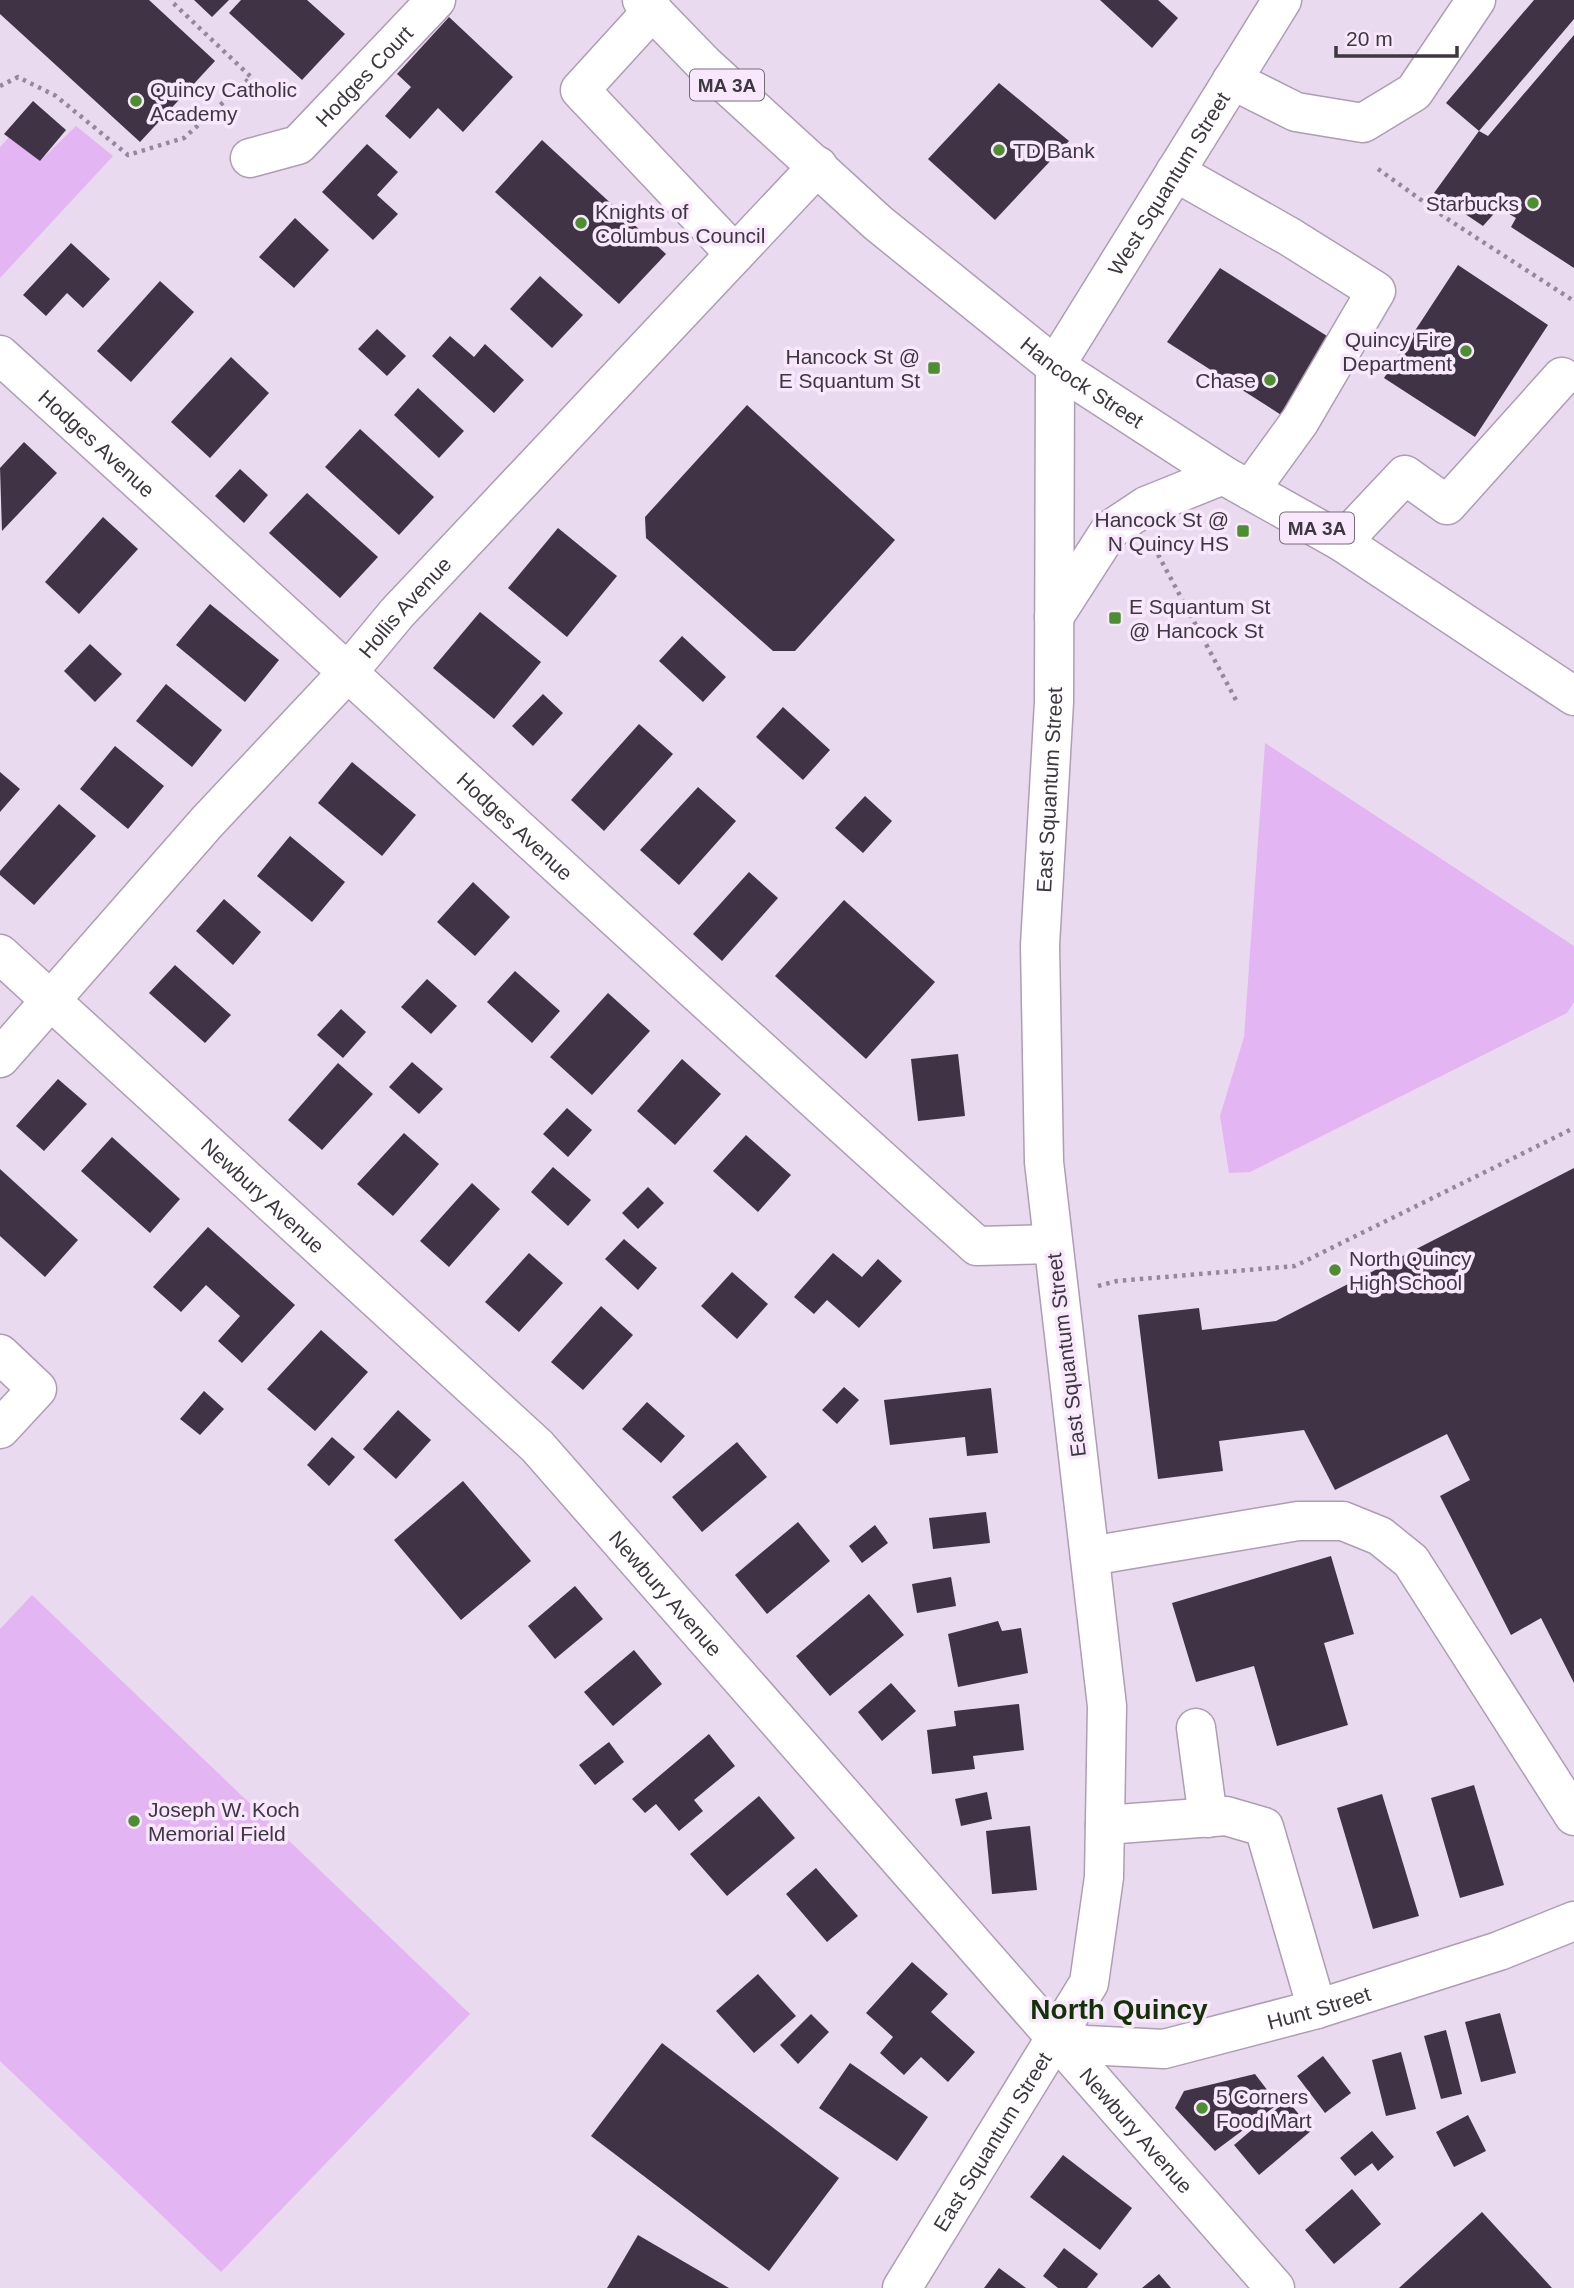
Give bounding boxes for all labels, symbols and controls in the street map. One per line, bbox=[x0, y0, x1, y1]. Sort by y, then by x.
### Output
scale bar bbox=[1336, 14, 1457, 58]
street label: Hodges Court bbox=[311, 21, 417, 131]
text: 20 m bbox=[1346, 27, 1393, 50]
road number: MA 3A bbox=[690, 69, 764, 100]
place label: Quincy Catholic Academy bbox=[150, 78, 297, 125]
street label: West Squantum Street bbox=[1103, 87, 1234, 279]
marker: Quincy Catholic Academy bbox=[128, 93, 144, 109]
place label: TD Bank bbox=[1013, 139, 1095, 162]
marker: TD Bank bbox=[991, 142, 1007, 158]
place label: Starbucks bbox=[1426, 192, 1519, 215]
marker: Starbucks bbox=[1525, 195, 1541, 211]
place label: Knights of Columbus Council bbox=[595, 200, 765, 247]
marker: Knights of Columbus Council bbox=[573, 215, 589, 231]
place label: Quincy Fire Department bbox=[1342, 328, 1452, 375]
street label: Hancock Street bbox=[1017, 332, 1148, 432]
marker: Quincy Fire Department bbox=[1458, 343, 1474, 359]
place label: Hancock St @ E Squantum St bbox=[779, 345, 920, 392]
marker: Hancock St @ E Squantum St bbox=[926, 360, 942, 376]
place label: Chase bbox=[1195, 369, 1256, 392]
marker: Chase bbox=[1262, 372, 1278, 388]
street label: Hodges Avenue bbox=[35, 385, 159, 501]
place label: Hancock St @ N Quincy HS bbox=[1094, 508, 1229, 555]
road number: MA 3A bbox=[1280, 512, 1354, 544]
marker: Hancock St @ N Quincy HS bbox=[1235, 523, 1251, 539]
street label: Hollis Avenue bbox=[354, 552, 455, 662]
place label: E Squantum St @ Hancock St bbox=[1129, 595, 1270, 642]
marker: E Squantum St @ Hancock St bbox=[1107, 610, 1123, 626]
street label: East Squantum Street bbox=[1032, 687, 1066, 893]
street label: Hodges Avenue bbox=[453, 768, 577, 885]
street label: Newbury Avenue bbox=[197, 1133, 329, 1257]
place label: North Quincy High School bbox=[1349, 1247, 1472, 1294]
street label: East Squantum Street bbox=[1042, 1251, 1090, 1458]
marker: North Quincy High School bbox=[1327, 1262, 1343, 1278]
street label: Newbury Avenue bbox=[605, 1526, 727, 1660]
place label: Joseph W. Koch Memorial Field bbox=[148, 1798, 300, 1845]
marker: Joseph W. Koch Memorial Field bbox=[126, 1813, 142, 1829]
street label: Hunt Street bbox=[1265, 1981, 1373, 2033]
district label: North Quincy bbox=[1030, 1994, 1208, 2025]
street label: East Squantum Street bbox=[928, 2048, 1056, 2235]
street label: Newbury Avenue bbox=[1076, 2063, 1197, 2197]
place label: 5 Corners Food Mart bbox=[1216, 2085, 1312, 2132]
marker: 5 Corners Food Mart bbox=[1194, 2100, 1210, 2116]

